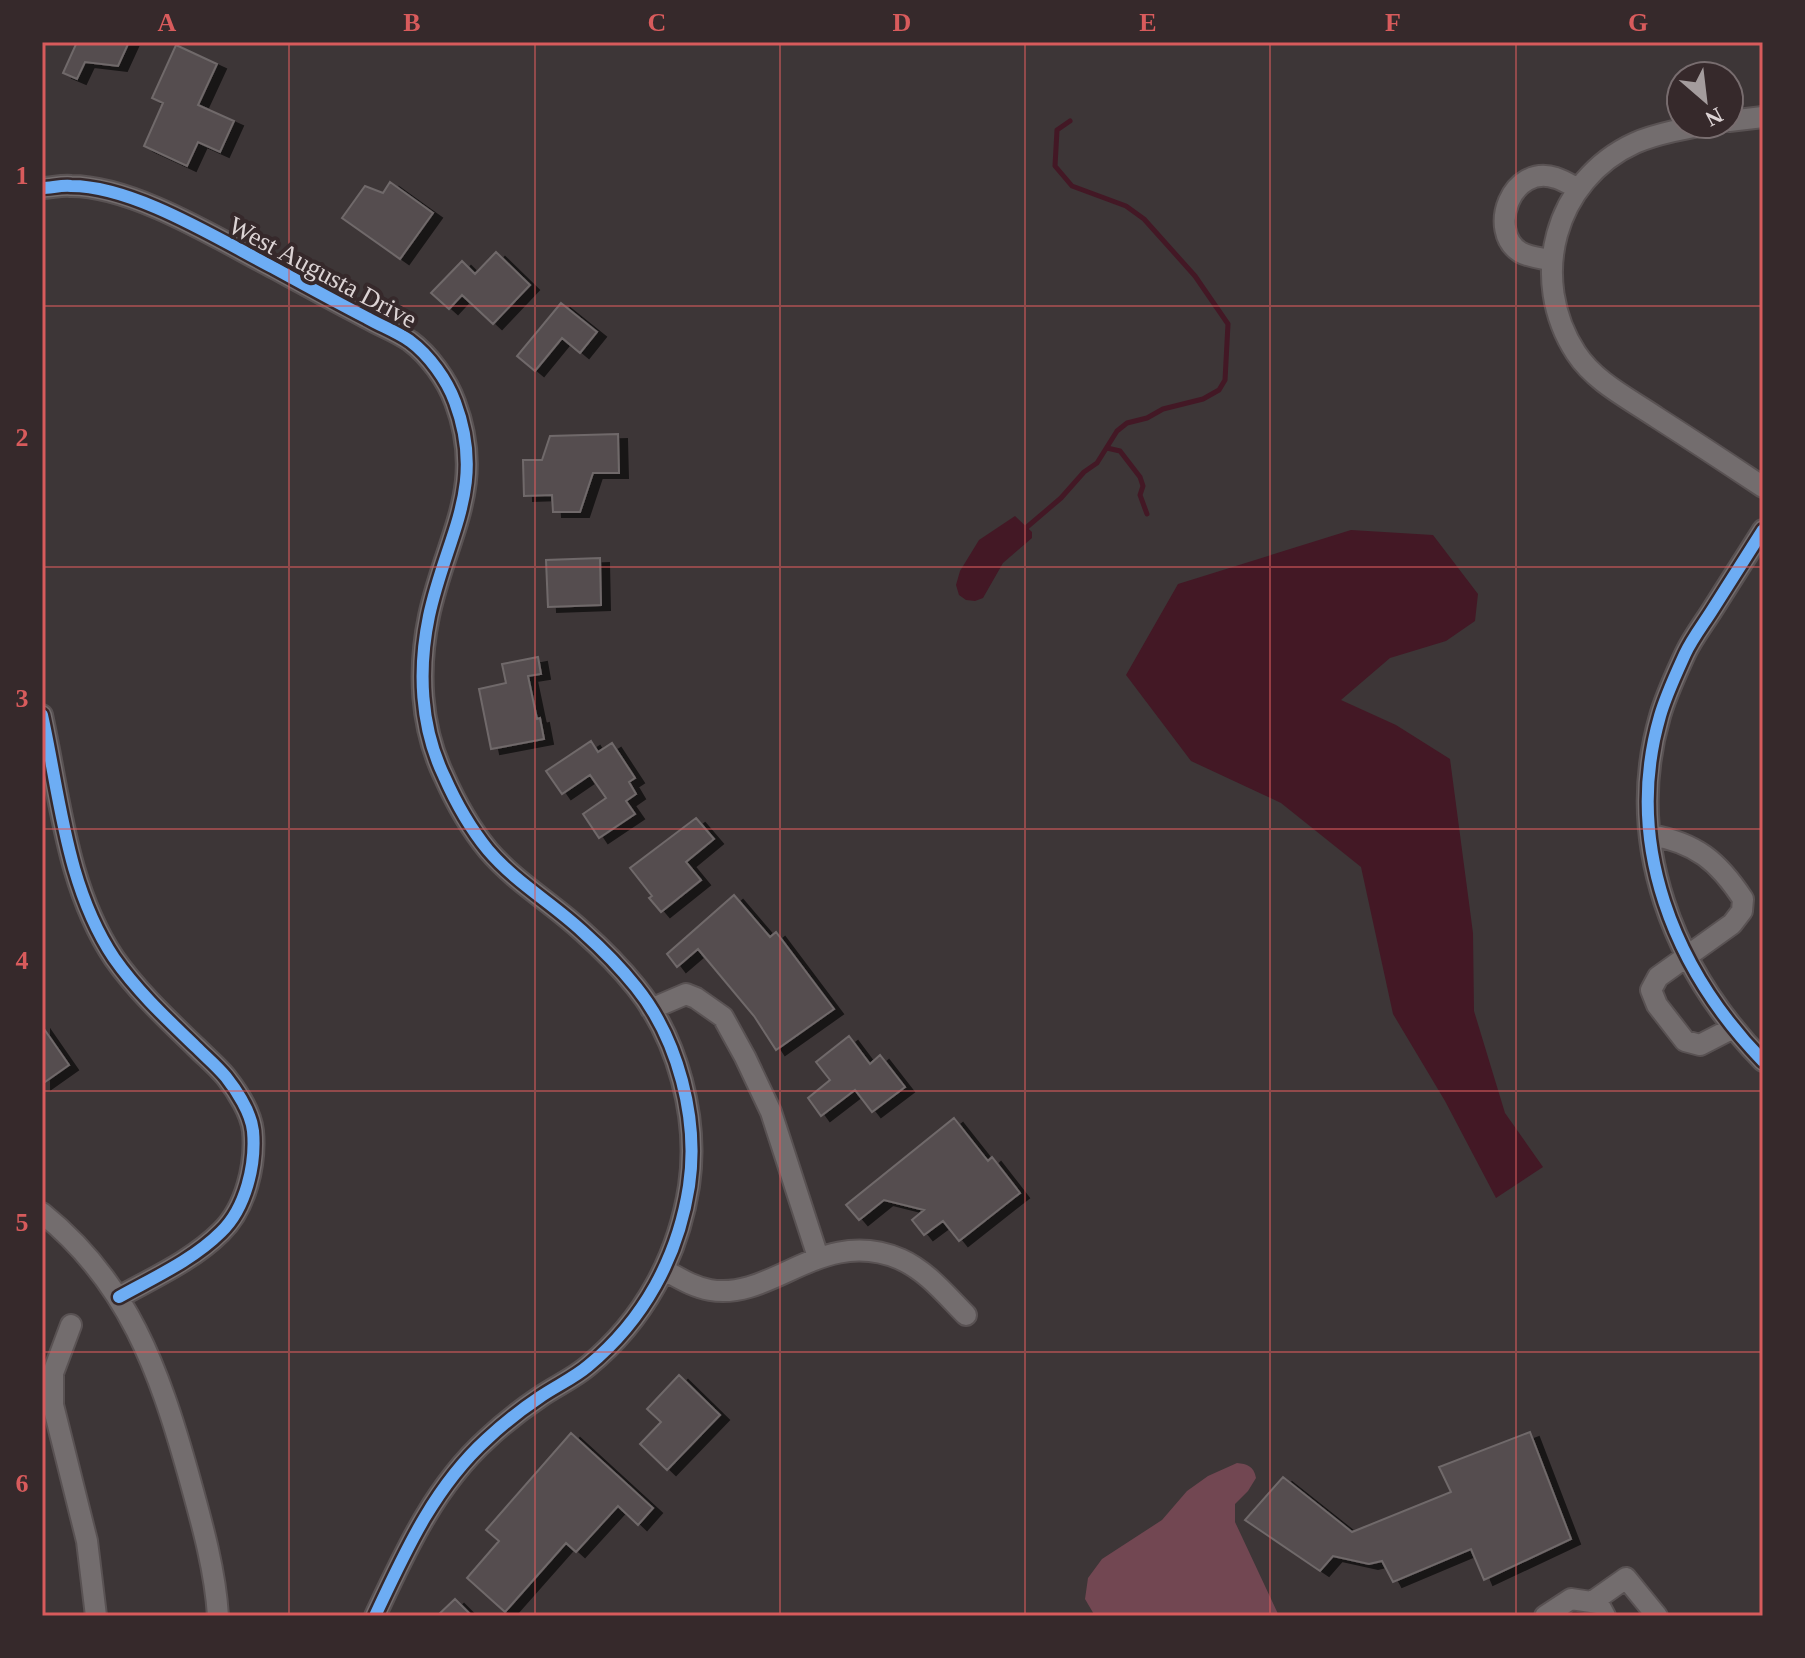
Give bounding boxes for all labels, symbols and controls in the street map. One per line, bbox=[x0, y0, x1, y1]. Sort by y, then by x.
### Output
text: A bbox=[158, 8, 177, 37]
text: B bbox=[403, 8, 421, 37]
text: C bbox=[648, 8, 666, 37]
text: D bbox=[893, 8, 911, 37]
text: E bbox=[1139, 8, 1157, 37]
text: F bbox=[1385, 8, 1401, 37]
text: G bbox=[1628, 8, 1648, 37]
north arrow bbox=[1665, 60, 1745, 140]
text: N bbox=[1701, 102, 1727, 132]
text: 1 bbox=[16, 161, 29, 190]
street label: West Augusta Drive bbox=[224, 211, 422, 334]
text: 2 bbox=[16, 423, 29, 452]
text: 3 bbox=[16, 684, 29, 713]
text: 4 bbox=[16, 946, 29, 975]
text: 5 bbox=[16, 1208, 29, 1237]
text: 6 bbox=[16, 1469, 29, 1498]

